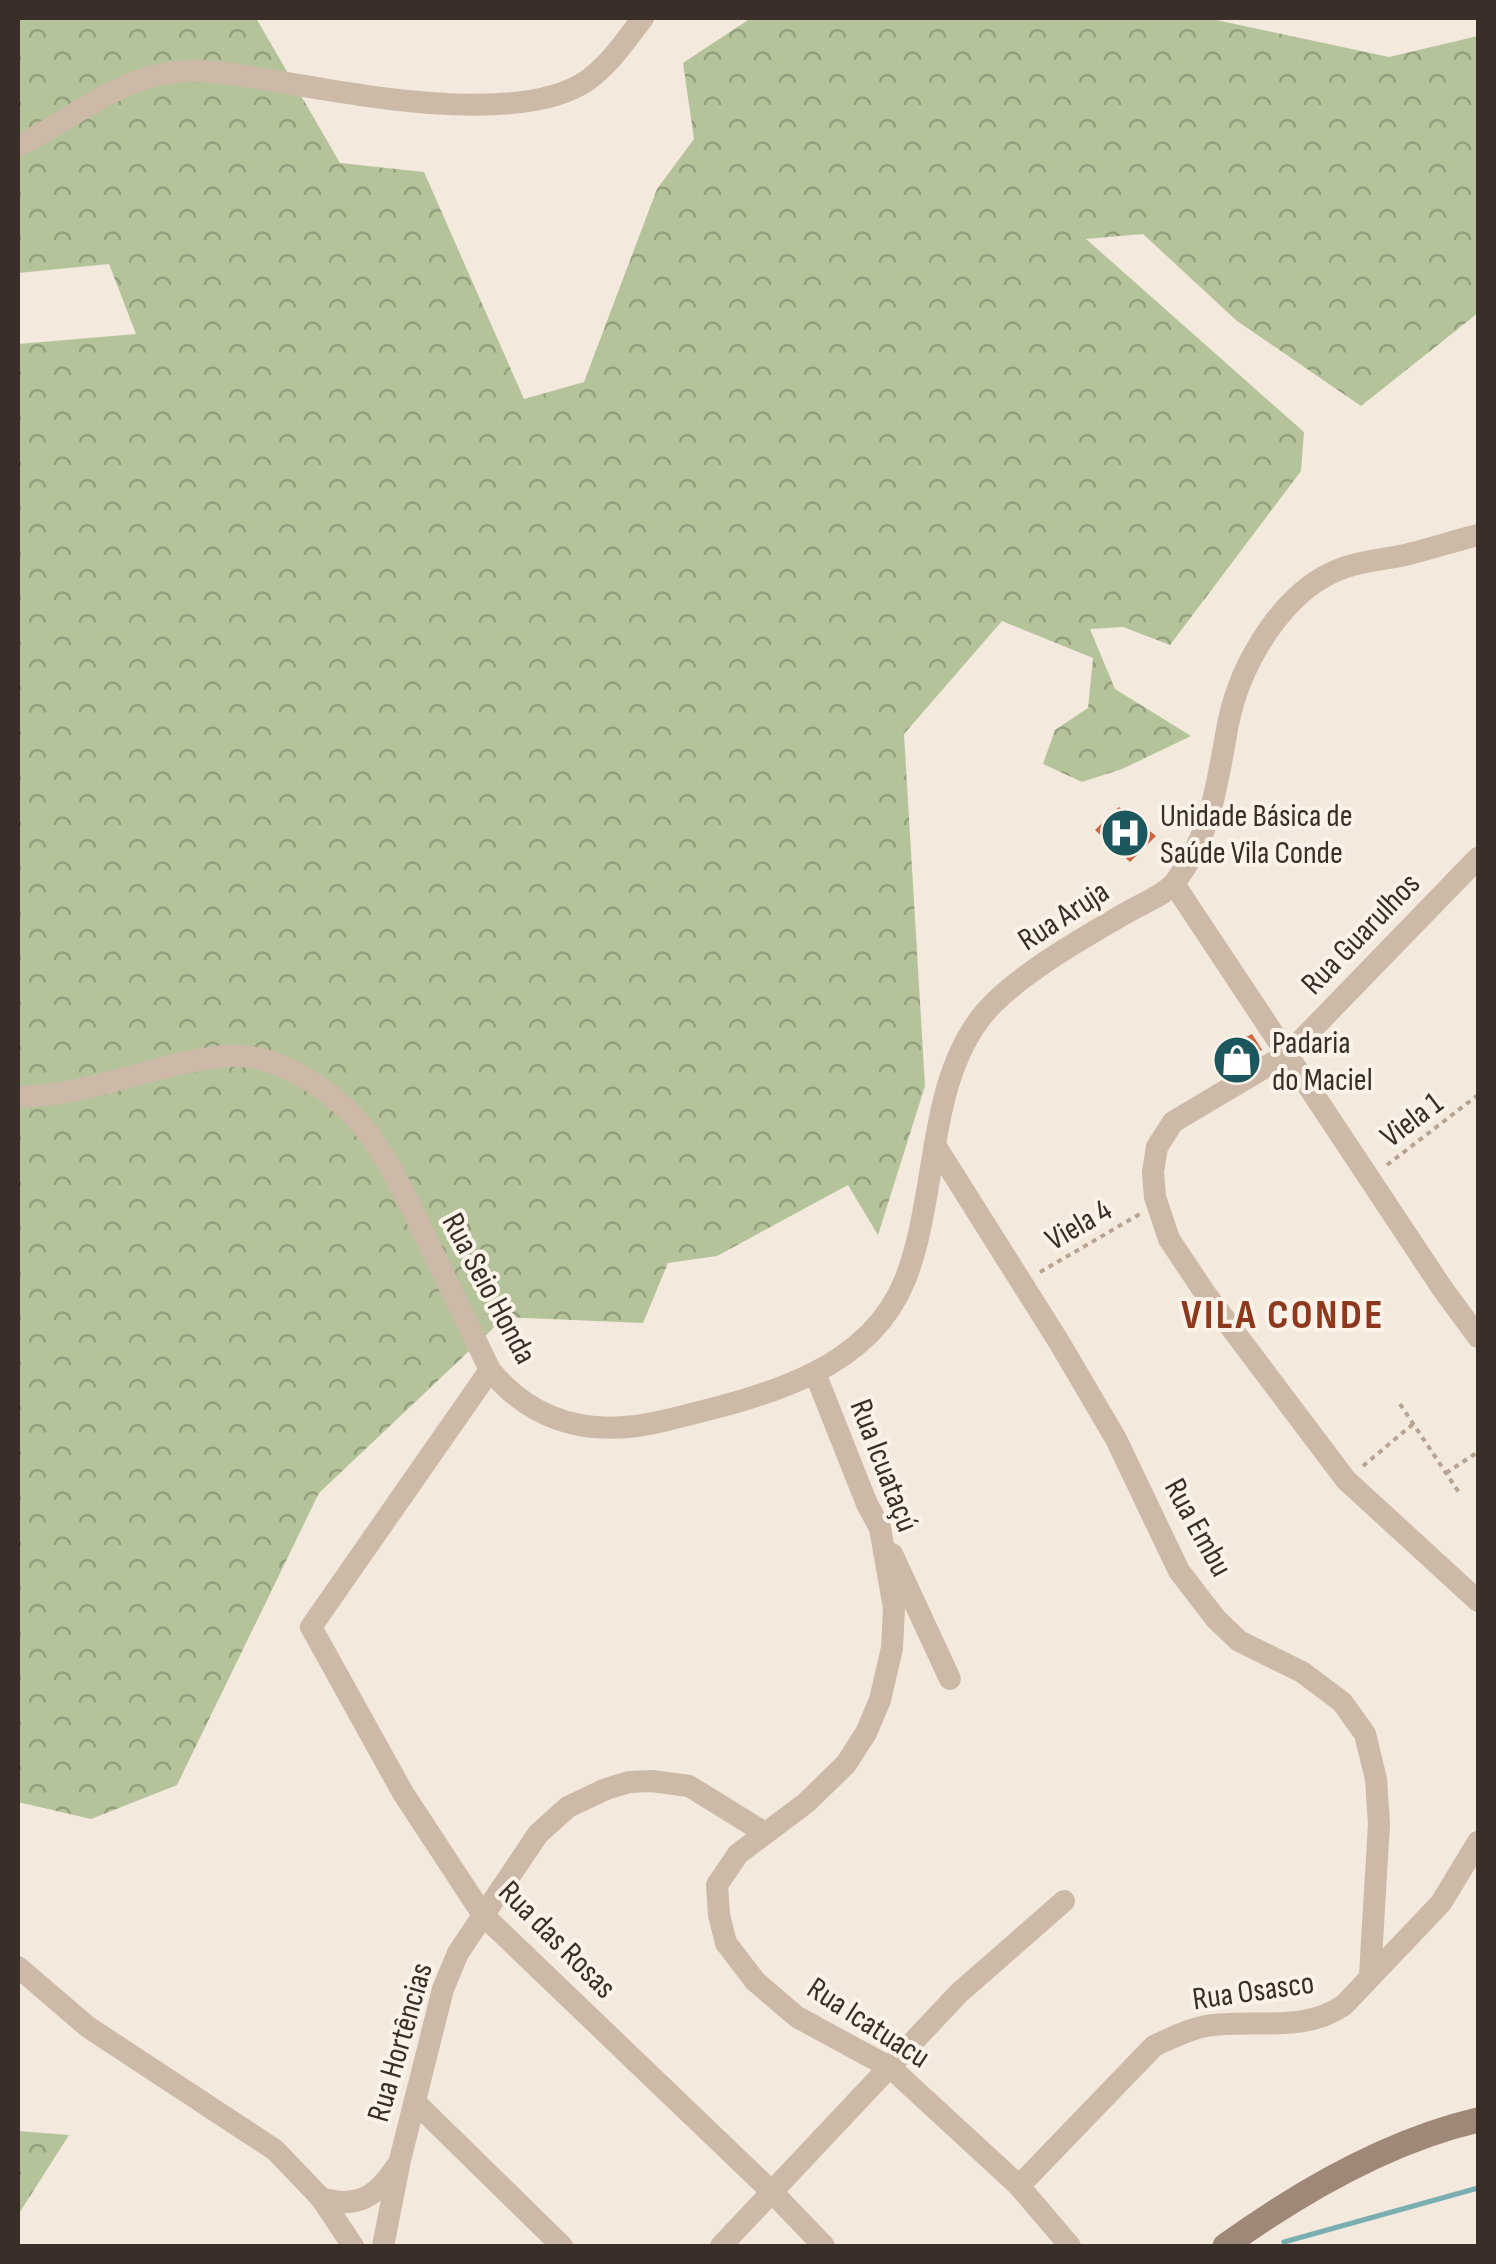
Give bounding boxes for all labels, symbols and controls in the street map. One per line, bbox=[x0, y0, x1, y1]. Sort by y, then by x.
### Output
place label: Unidade Básica de Saúde Vila Conde bbox=[1160, 797, 1353, 873]
hospital icon: Unidade Básica de Saúde Vila Conde bbox=[1099, 807, 1151, 859]
street label: Rua Guarulhos bbox=[1293, 865, 1429, 1003]
street label: Rua Aruja bbox=[1011, 873, 1117, 960]
place label: Padaria do Maciel bbox=[1272, 1024, 1373, 1100]
shop icon: Padaria do Maciel bbox=[1211, 1034, 1263, 1086]
street label: Viela 1 bbox=[1373, 1084, 1451, 1156]
street label: Viela 4 bbox=[1039, 1191, 1119, 1260]
street label: Rua Seio Honda bbox=[433, 1207, 545, 1371]
district label: VILA CONDE bbox=[1181, 1290, 1385, 1341]
street label: Rua Icuataçú bbox=[841, 1394, 927, 1537]
street label: Rua Embu bbox=[1155, 1472, 1240, 1584]
street label: Rua das Rosas bbox=[490, 1873, 624, 2007]
street label: Rua Hortências bbox=[359, 1959, 442, 2126]
street label: Rua Osasco bbox=[1190, 1964, 1317, 2019]
street label: Rua Icatuacu bbox=[800, 1969, 937, 2077]

